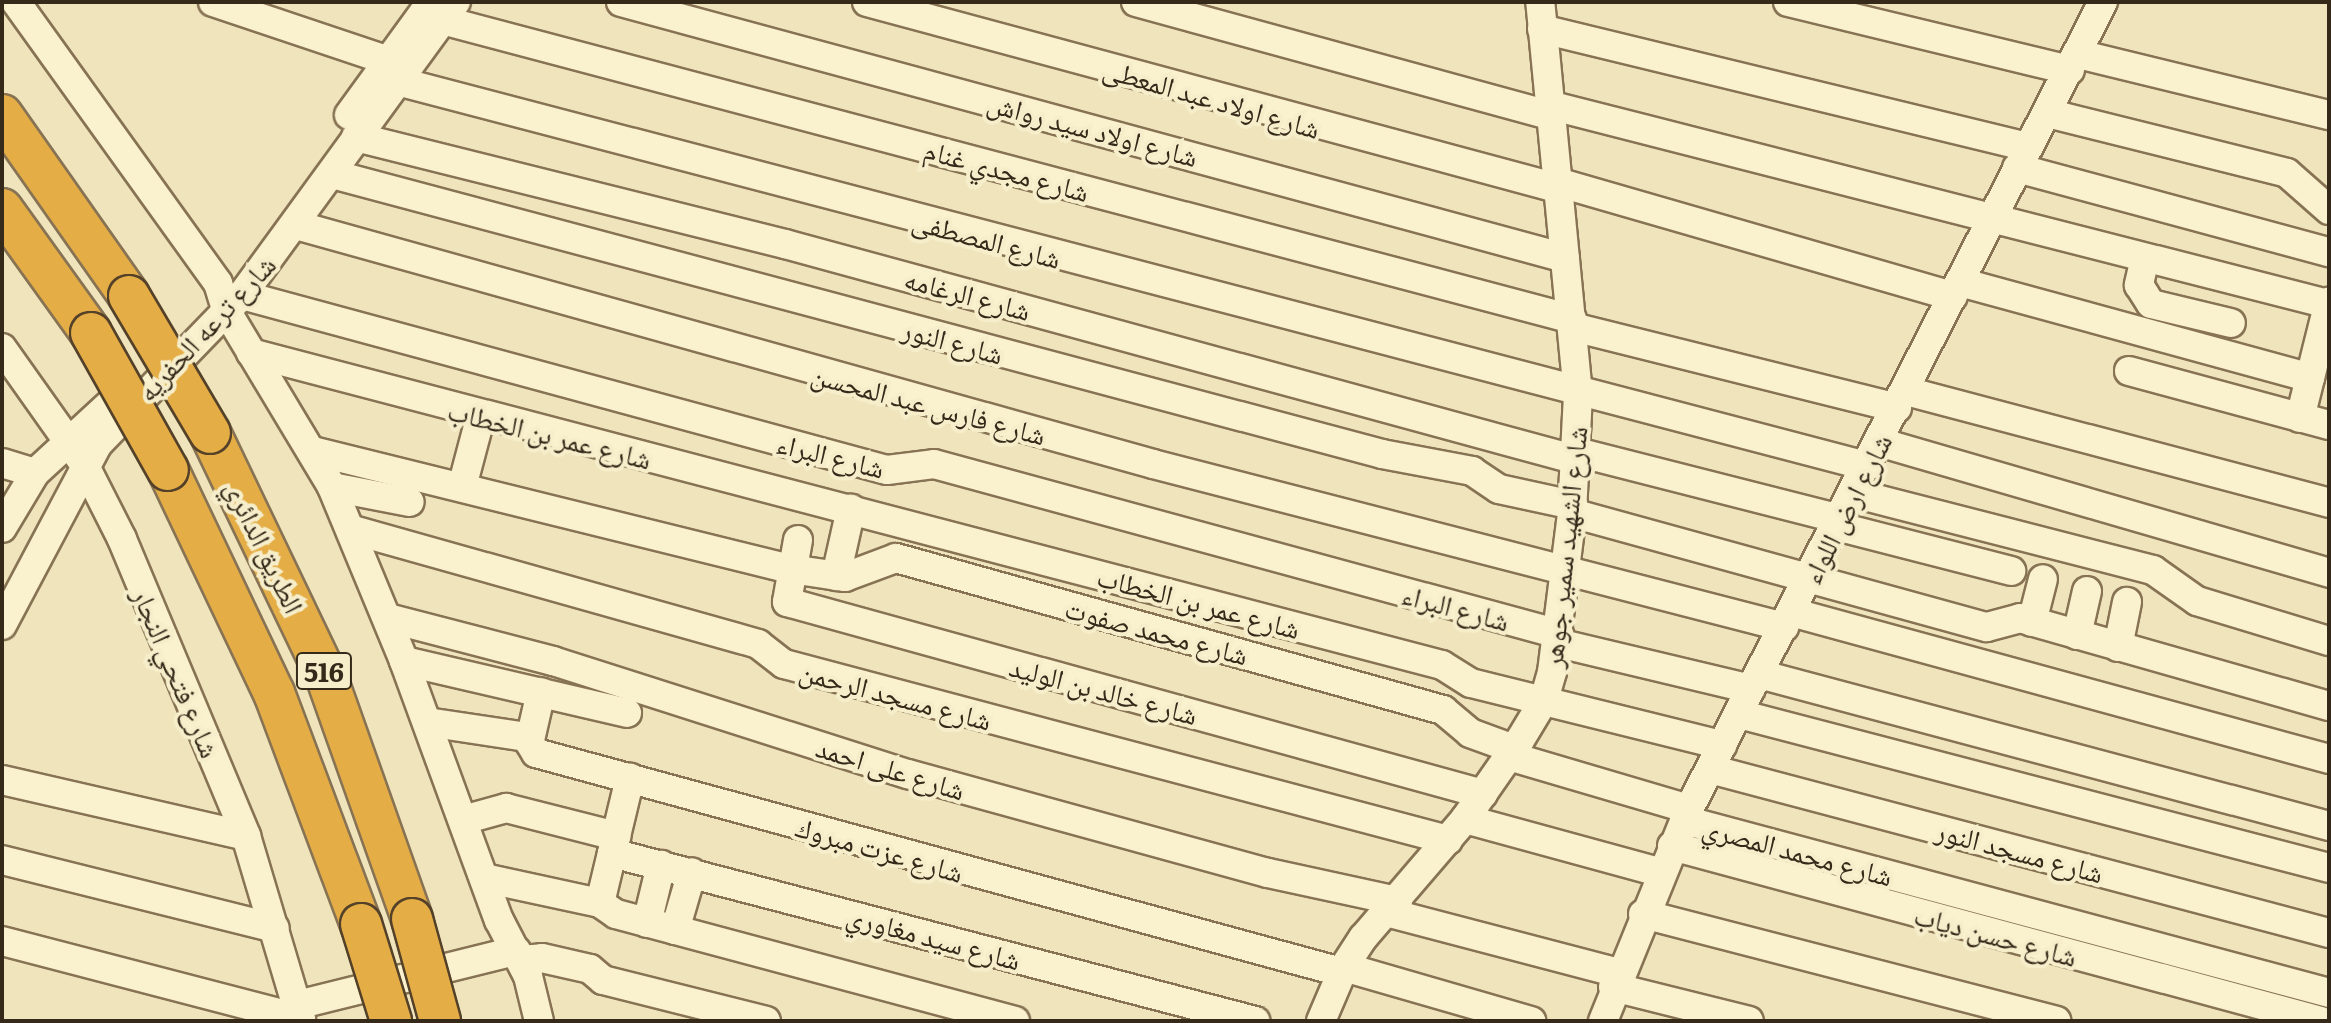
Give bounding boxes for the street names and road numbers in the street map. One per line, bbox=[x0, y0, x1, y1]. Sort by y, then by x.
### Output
street label: شارع اولاد عبد المعطى bbox=[1100, 50, 1324, 144]
street label: شارع اولاد سيد رواش bbox=[984, 84, 1202, 172]
street label: شارع مجدي غنام bbox=[921, 131, 1093, 207]
street label: شارع المصطفى bbox=[909, 202, 1065, 274]
street label: شارع ترعه الحفريه bbox=[129, 247, 281, 407]
street label: شارع الرغامه bbox=[901, 260, 1035, 326]
street label: شارع النور bbox=[899, 310, 1007, 370]
street label: شارع فارس عبد المحسن bbox=[808, 356, 1050, 450]
street label: شارع عمر بن الخطاب bbox=[445, 391, 655, 475]
street label: شارع البراء bbox=[774, 424, 888, 484]
street label: شارع الشهيد سمير جوهر bbox=[1534, 424, 1592, 670]
street label: شارع ارض اللواء bbox=[1793, 427, 1897, 589]
street label: الطريق الدائري bbox=[219, 474, 313, 618]
street label: شارع عمر بن الخطاب bbox=[1094, 558, 1304, 644]
street label: شارع البراء bbox=[1399, 576, 1513, 636]
street label: شارع فتحي النجار bbox=[127, 582, 229, 762]
street label: شارع محمد صفوت bbox=[1062, 589, 1252, 671]
street label: شارع خالد بن الوليد bbox=[1006, 648, 1202, 730]
road number: 516 bbox=[294, 649, 354, 693]
street label: شارع مسجد الرحمن bbox=[796, 652, 996, 736]
street label: شارع على احمد bbox=[812, 728, 970, 806]
street label: شارع عزت مبروك bbox=[792, 808, 968, 888]
street label: شارع محمد المصري bbox=[1699, 809, 1897, 891]
street label: شارع مسجد النور bbox=[1932, 811, 2108, 889]
street label: شارع حسن دياب bbox=[1911, 896, 2081, 972]
street label: شارع سيد مغاوري bbox=[843, 897, 1025, 975]

